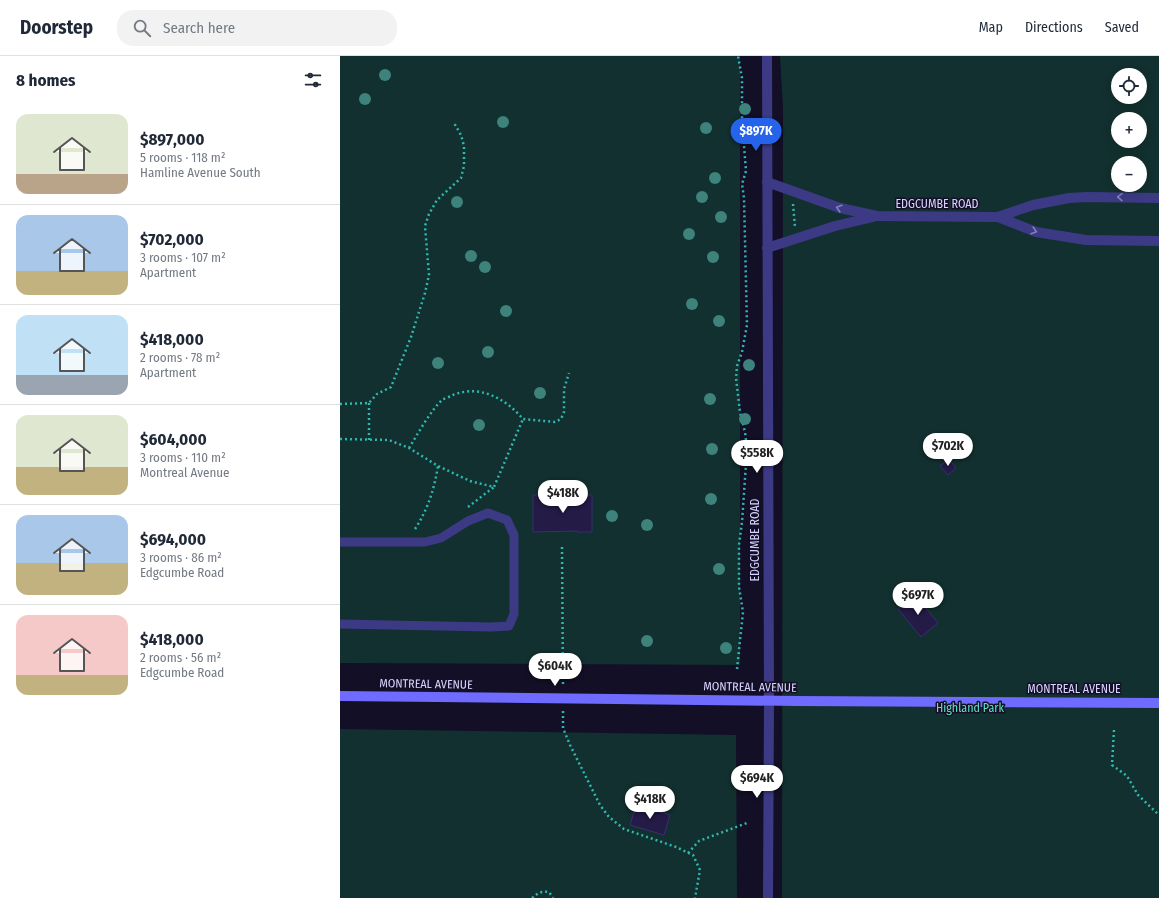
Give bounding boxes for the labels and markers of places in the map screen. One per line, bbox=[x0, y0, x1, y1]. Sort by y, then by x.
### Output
pin: $897K bbox=[728, 118, 784, 152]
pin: $702K bbox=[920, 433, 976, 467]
pin: $558K bbox=[729, 440, 785, 474]
pin: $418K bbox=[535, 480, 591, 514]
pin: $697K bbox=[890, 582, 946, 616]
pin: $604K bbox=[527, 653, 583, 687]
pin: $694K bbox=[729, 765, 785, 799]
pin: $418K bbox=[622, 786, 678, 820]

